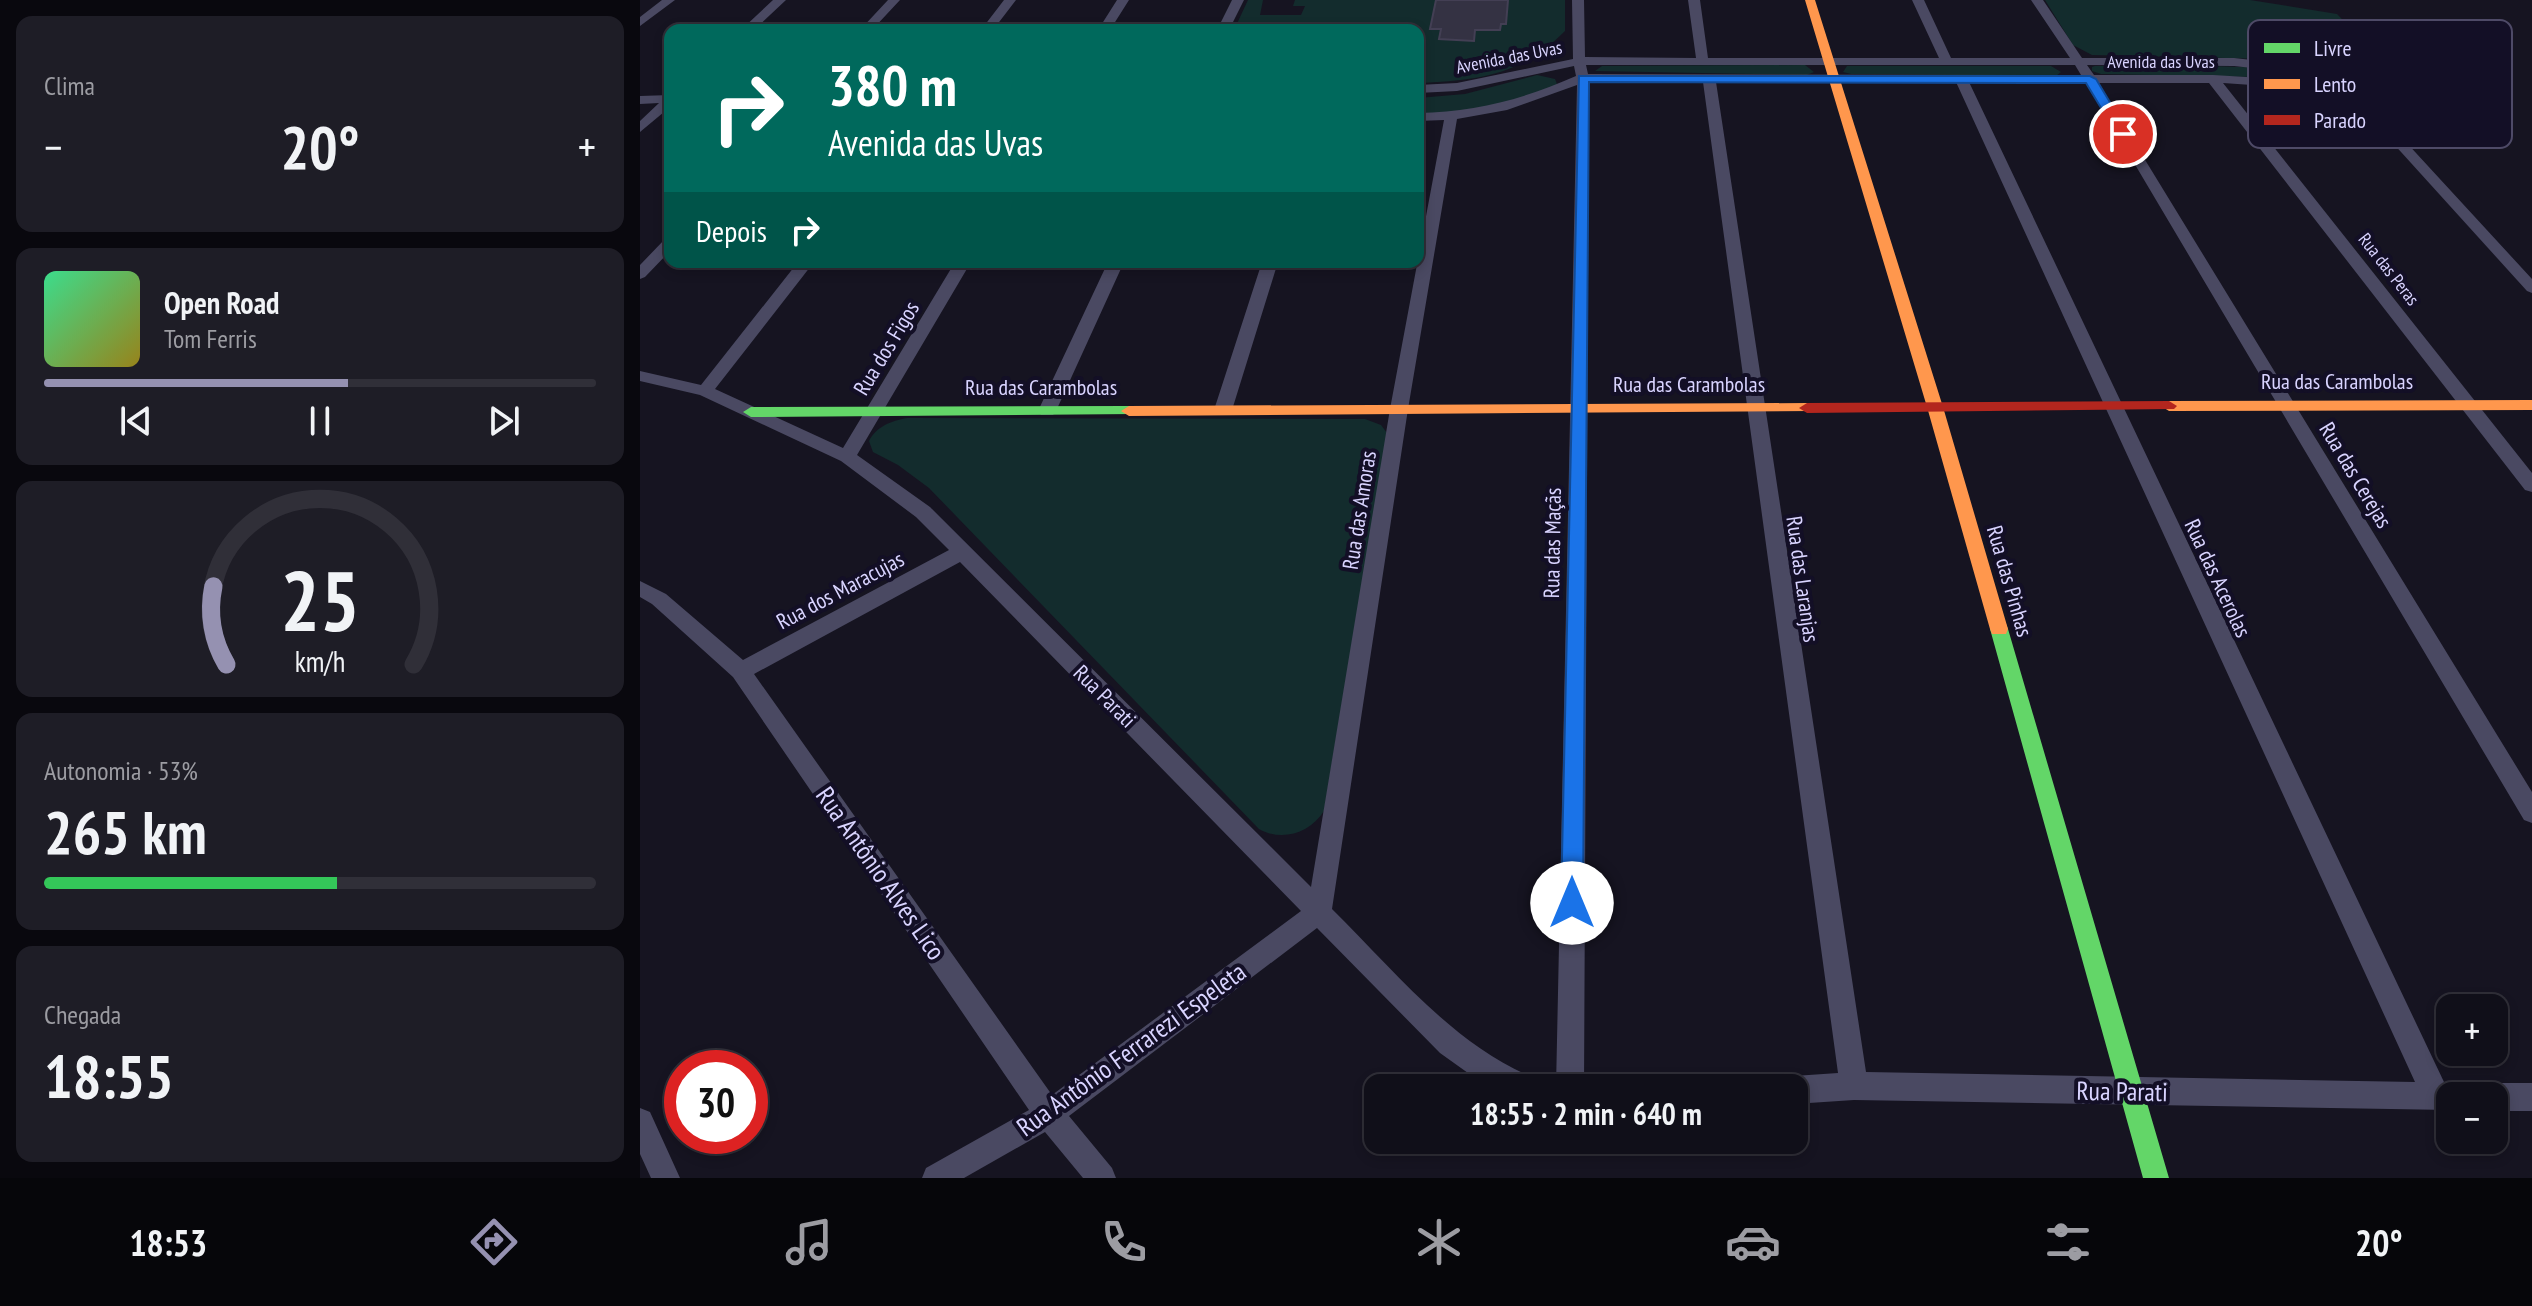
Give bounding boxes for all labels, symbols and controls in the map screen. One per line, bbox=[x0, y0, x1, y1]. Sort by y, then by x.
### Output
legend bbox=[2248, 20, 2512, 148]
text: Livre bbox=[2314, 34, 2352, 62]
street label: Avenida das Uvas bbox=[1454, 35, 1564, 79]
text: 380 m bbox=[828, 49, 957, 121]
street label: Avenida das Uvas bbox=[2107, 50, 2215, 73]
icon: right bbox=[696, 56, 800, 160]
text: Clima bbox=[44, 69, 95, 102]
text: Lento bbox=[2314, 70, 2356, 98]
pin bbox=[2089, 100, 2157, 168]
text: Parado bbox=[2314, 106, 2366, 134]
text: 20° bbox=[280, 108, 360, 186]
icon: arrive bbox=[2101, 112, 2145, 156]
text: − bbox=[44, 118, 62, 175]
text: + bbox=[578, 118, 596, 175]
text: Avenida das Uvas bbox=[828, 119, 1043, 166]
icon: right bbox=[783, 208, 827, 252]
text: Depois bbox=[696, 211, 767, 250]
street label: Rua das Peras bbox=[2354, 228, 2424, 310]
text: Open Road bbox=[164, 283, 279, 322]
street label: Rua dos Figos bbox=[847, 296, 925, 400]
text: Tom Ferris bbox=[164, 322, 257, 355]
street label: Rua das Carambolas bbox=[2261, 367, 2413, 395]
street label: Rua das Carambolas bbox=[1613, 370, 1765, 398]
street label: Rua das Carambolas bbox=[965, 373, 1117, 401]
icon: previous bbox=[114, 399, 158, 443]
icon: pause bbox=[298, 399, 342, 443]
icon: next bbox=[482, 399, 526, 443]
street label: Rua das Cerejas bbox=[2313, 417, 2399, 533]
street label: Rua das Amoras bbox=[1336, 449, 1382, 571]
street label: Rua das Maçãs bbox=[1537, 487, 1567, 599]
street label: Rua das Laranjas bbox=[1780, 514, 1826, 644]
street label: Rua das Acerolas bbox=[2178, 515, 2258, 641]
street label: Rua das Pinhas bbox=[1981, 522, 2039, 640]
street label: Rua dos Maracujas bbox=[771, 545, 909, 635]
text: 25 bbox=[280, 546, 360, 654]
text: km/h bbox=[295, 643, 345, 680]
street label: Rua Parati bbox=[1068, 659, 1142, 733]
text: Autonomia · 53% bbox=[44, 754, 198, 787]
street label: Rua Antônio Alves Lico bbox=[809, 780, 953, 966]
text: 265 km bbox=[44, 793, 207, 871]
position arrow bbox=[1530, 861, 1614, 945]
street label: Rua Antônio Ferrarezi Espeleta bbox=[1010, 955, 1252, 1143]
map controls bbox=[2436, 994, 2508, 1154]
button: + bbox=[2436, 994, 2508, 1066]
text: Chegada bbox=[44, 998, 121, 1031]
text: 18:55 bbox=[44, 1037, 174, 1115]
speed limit sign: 30 bbox=[664, 1050, 768, 1154]
street label: Rua Parati bbox=[2076, 1074, 2168, 1108]
button: − bbox=[2436, 1082, 2508, 1154]
text: 18:55 · 2 min · 640 m bbox=[1470, 1094, 1702, 1133]
icon: directions bbox=[466, 1214, 522, 1270]
icon: music bbox=[781, 1214, 837, 1270]
icon: phone bbox=[1096, 1214, 1152, 1270]
icon: climate bbox=[1411, 1214, 1467, 1270]
icon: car bbox=[1725, 1214, 1781, 1270]
icon: filters bbox=[2040, 1214, 2096, 1270]
text: 18:53 bbox=[129, 1219, 207, 1266]
text: 20° bbox=[2355, 1219, 2403, 1266]

